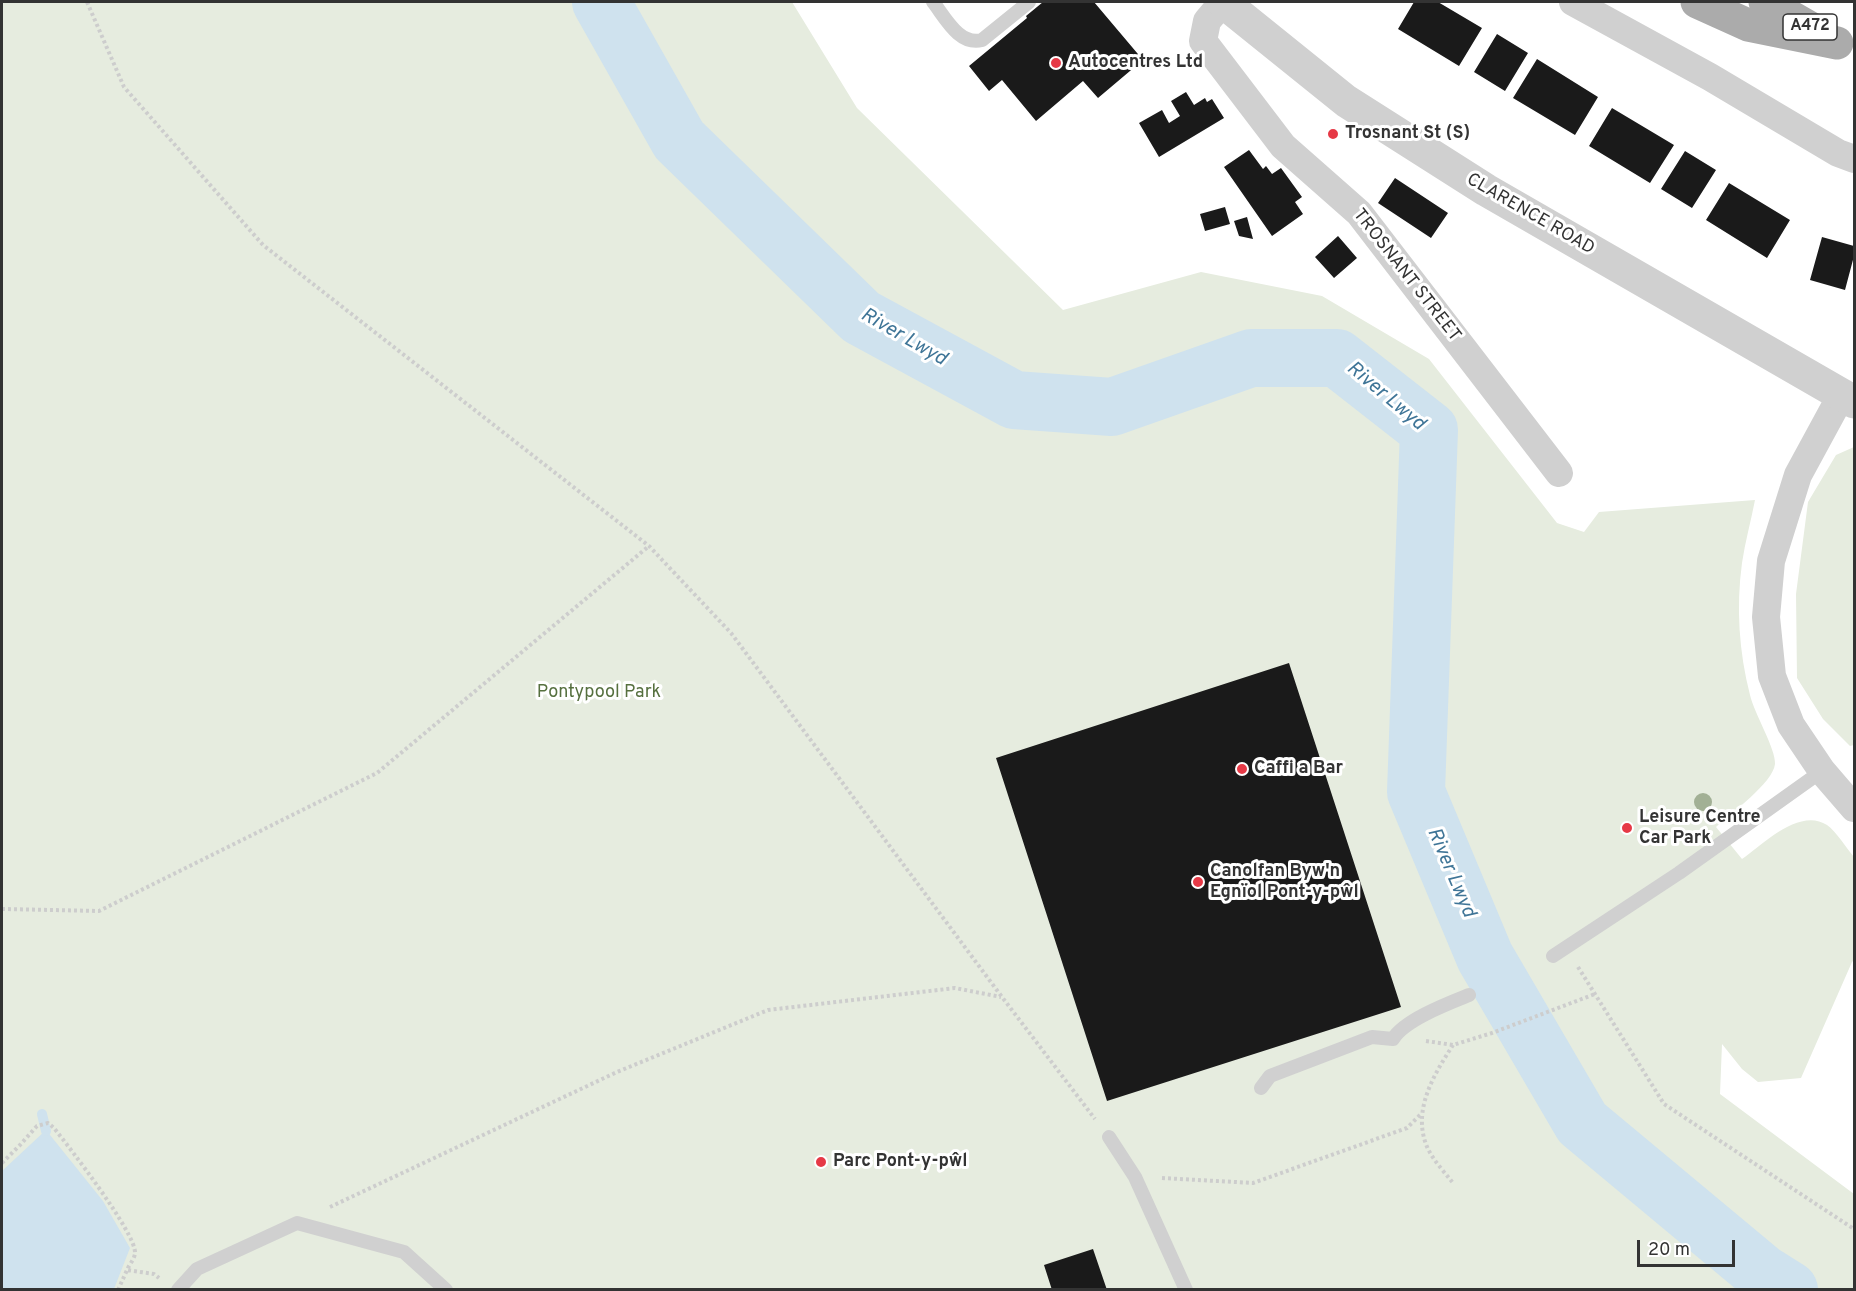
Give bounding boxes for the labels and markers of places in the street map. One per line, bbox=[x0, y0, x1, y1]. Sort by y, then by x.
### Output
place label: Autocentres Ltd bbox=[1068, 52, 1203, 74]
marker: Autocentres Ltd bbox=[1049, 56, 1063, 70]
place label: Trosnant St (S) bbox=[1345, 123, 1470, 145]
marker: Trosnant St (S) bbox=[1326, 127, 1340, 141]
place label: Caffi a Bar bbox=[1254, 758, 1343, 780]
marker: Caffi a Bar bbox=[1235, 762, 1249, 776]
place label: Leisure Centre Car Park bbox=[1639, 807, 1761, 850]
marker: Leisure Centre Car Park bbox=[1620, 821, 1634, 835]
place label: Canolfan Byw'n Egnïol Pont-y-pŵl bbox=[1210, 861, 1359, 904]
marker: Canolfan Byw'n Egnïol Pont-y-pŵl bbox=[1191, 875, 1205, 889]
place label: Parc Pont-y-pŵl bbox=[833, 1151, 967, 1173]
marker: Parc Pont-y-pŵl bbox=[814, 1155, 828, 1169]

